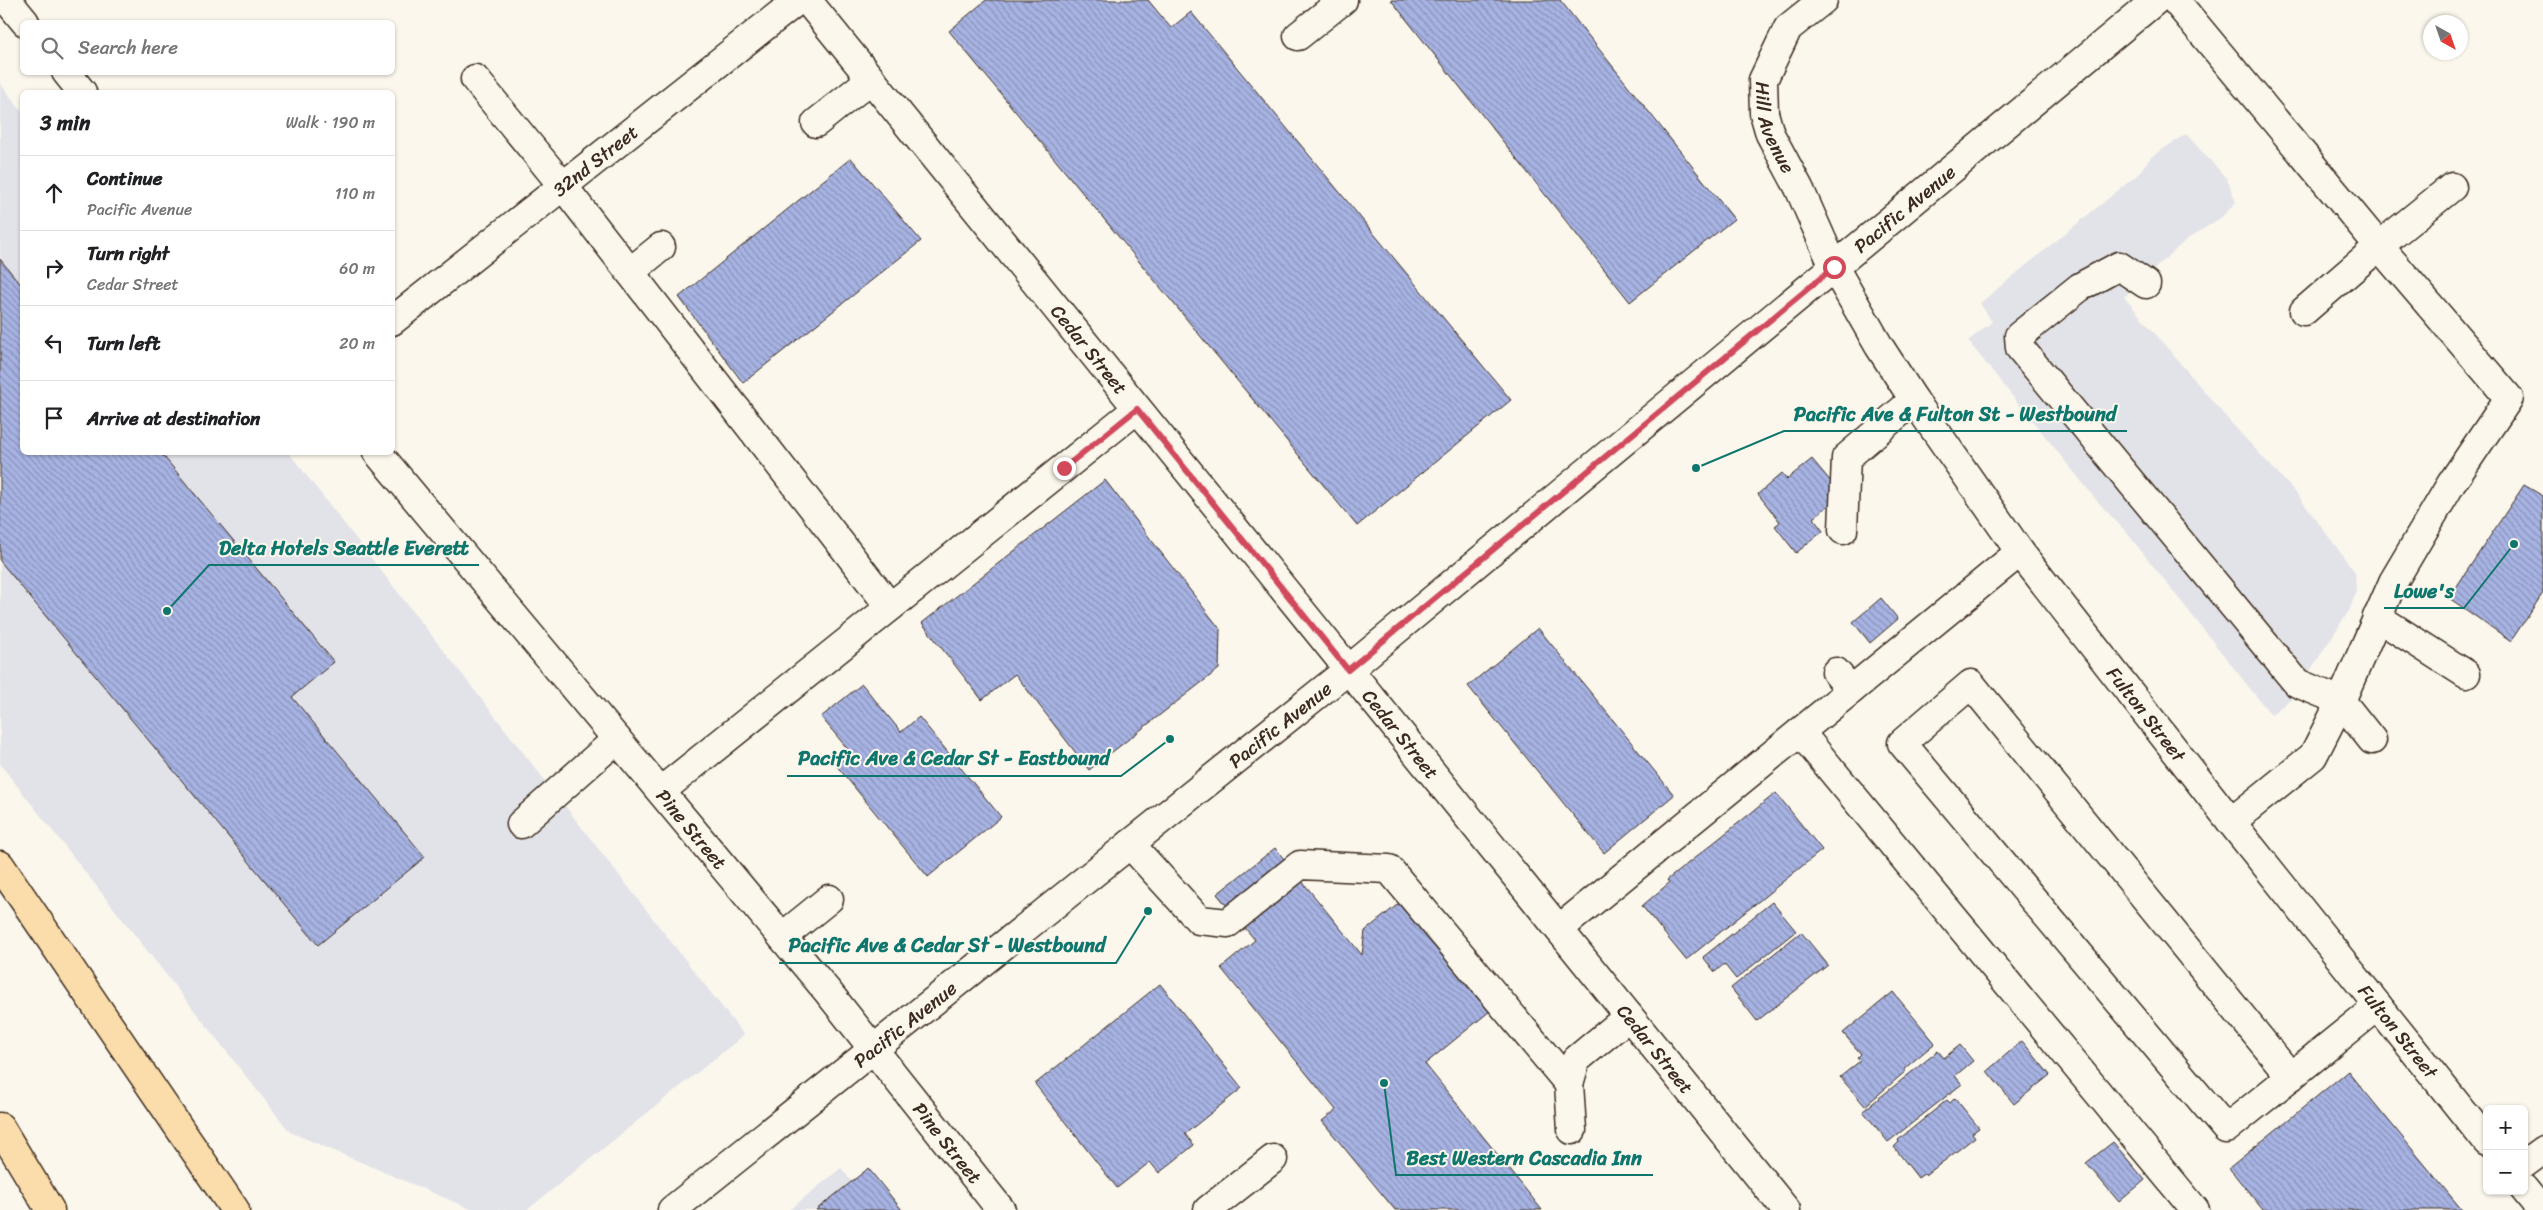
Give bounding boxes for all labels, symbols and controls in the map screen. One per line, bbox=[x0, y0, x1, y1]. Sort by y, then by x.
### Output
north arrow bbox=[2423, 15, 2468, 60]
search box bbox=[20, 20, 395, 75]
text: Search here bbox=[78, 31, 178, 64]
icon: search bbox=[38, 34, 66, 62]
street label: Hill Avenue bbox=[1747, 81, 1805, 179]
text: 3 min bbox=[40, 104, 90, 142]
text: Walk · 190 m bbox=[286, 108, 375, 137]
street label: 32nd Street bbox=[545, 116, 645, 205]
street label: Pacific Avenue bbox=[1846, 156, 1963, 261]
text: Continue bbox=[87, 162, 163, 195]
icon: ahead bbox=[40, 179, 68, 207]
text: 110 m bbox=[335, 179, 375, 208]
text: Pacific Avenue bbox=[87, 195, 192, 224]
text: Turn right bbox=[87, 237, 169, 270]
icon: right bbox=[40, 254, 68, 282]
text: 60 m bbox=[339, 254, 375, 283]
route start bbox=[1823, 256, 1846, 279]
text: Cedar Street bbox=[87, 270, 178, 299]
street label: Cedar Street bbox=[1042, 296, 1136, 402]
text: Turn left bbox=[87, 327, 160, 360]
icon: left bbox=[40, 329, 68, 357]
text: 20 m bbox=[339, 329, 375, 358]
callout: Pacific Ave & Fulton St - Westbound bbox=[1784, 396, 2127, 431]
text: Pacific Ave & Fulton St - Westbound bbox=[1794, 397, 2119, 432]
text: Arrive at destination bbox=[87, 402, 260, 435]
icon: arrive bbox=[40, 404, 68, 432]
route end bbox=[1053, 457, 1076, 480]
callout: Delta Hotels Seattle Everett bbox=[209, 530, 479, 565]
text: Delta Hotels Seattle Everett bbox=[219, 531, 469, 566]
callout: Lowe's bbox=[2384, 573, 2464, 608]
text: Lowe's bbox=[2394, 574, 2455, 609]
street label: Fulton Street bbox=[2098, 659, 2195, 770]
street label: Pacific Avenue bbox=[1221, 672, 1339, 776]
street label: Cedar Street bbox=[1354, 681, 1448, 786]
callout: Pacific Ave & Cedar St - Eastbound bbox=[787, 741, 1121, 776]
text: Pacific Ave & Cedar St - Eastbound bbox=[798, 741, 1111, 776]
street label: Pine Street bbox=[648, 781, 736, 877]
callout: Pacific Ave & Cedar St - Westbound bbox=[779, 928, 1116, 963]
text: Pacific Ave & Cedar St - Westbound bbox=[789, 928, 1107, 963]
street label: Pacific Avenue bbox=[846, 972, 964, 1076]
street label: Fulton Street bbox=[2350, 976, 2448, 1087]
street label: Cedar Street bbox=[1609, 996, 1703, 1101]
street label: Pine Street bbox=[905, 1094, 991, 1191]
map controls bbox=[2483, 1105, 2528, 1195]
button: + bbox=[2483, 1105, 2528, 1150]
callout: Best Western Cascadia Inn bbox=[1396, 1140, 1653, 1175]
text: Best Western Cascadia Inn bbox=[1406, 1141, 1642, 1176]
button: − bbox=[2483, 1150, 2528, 1195]

